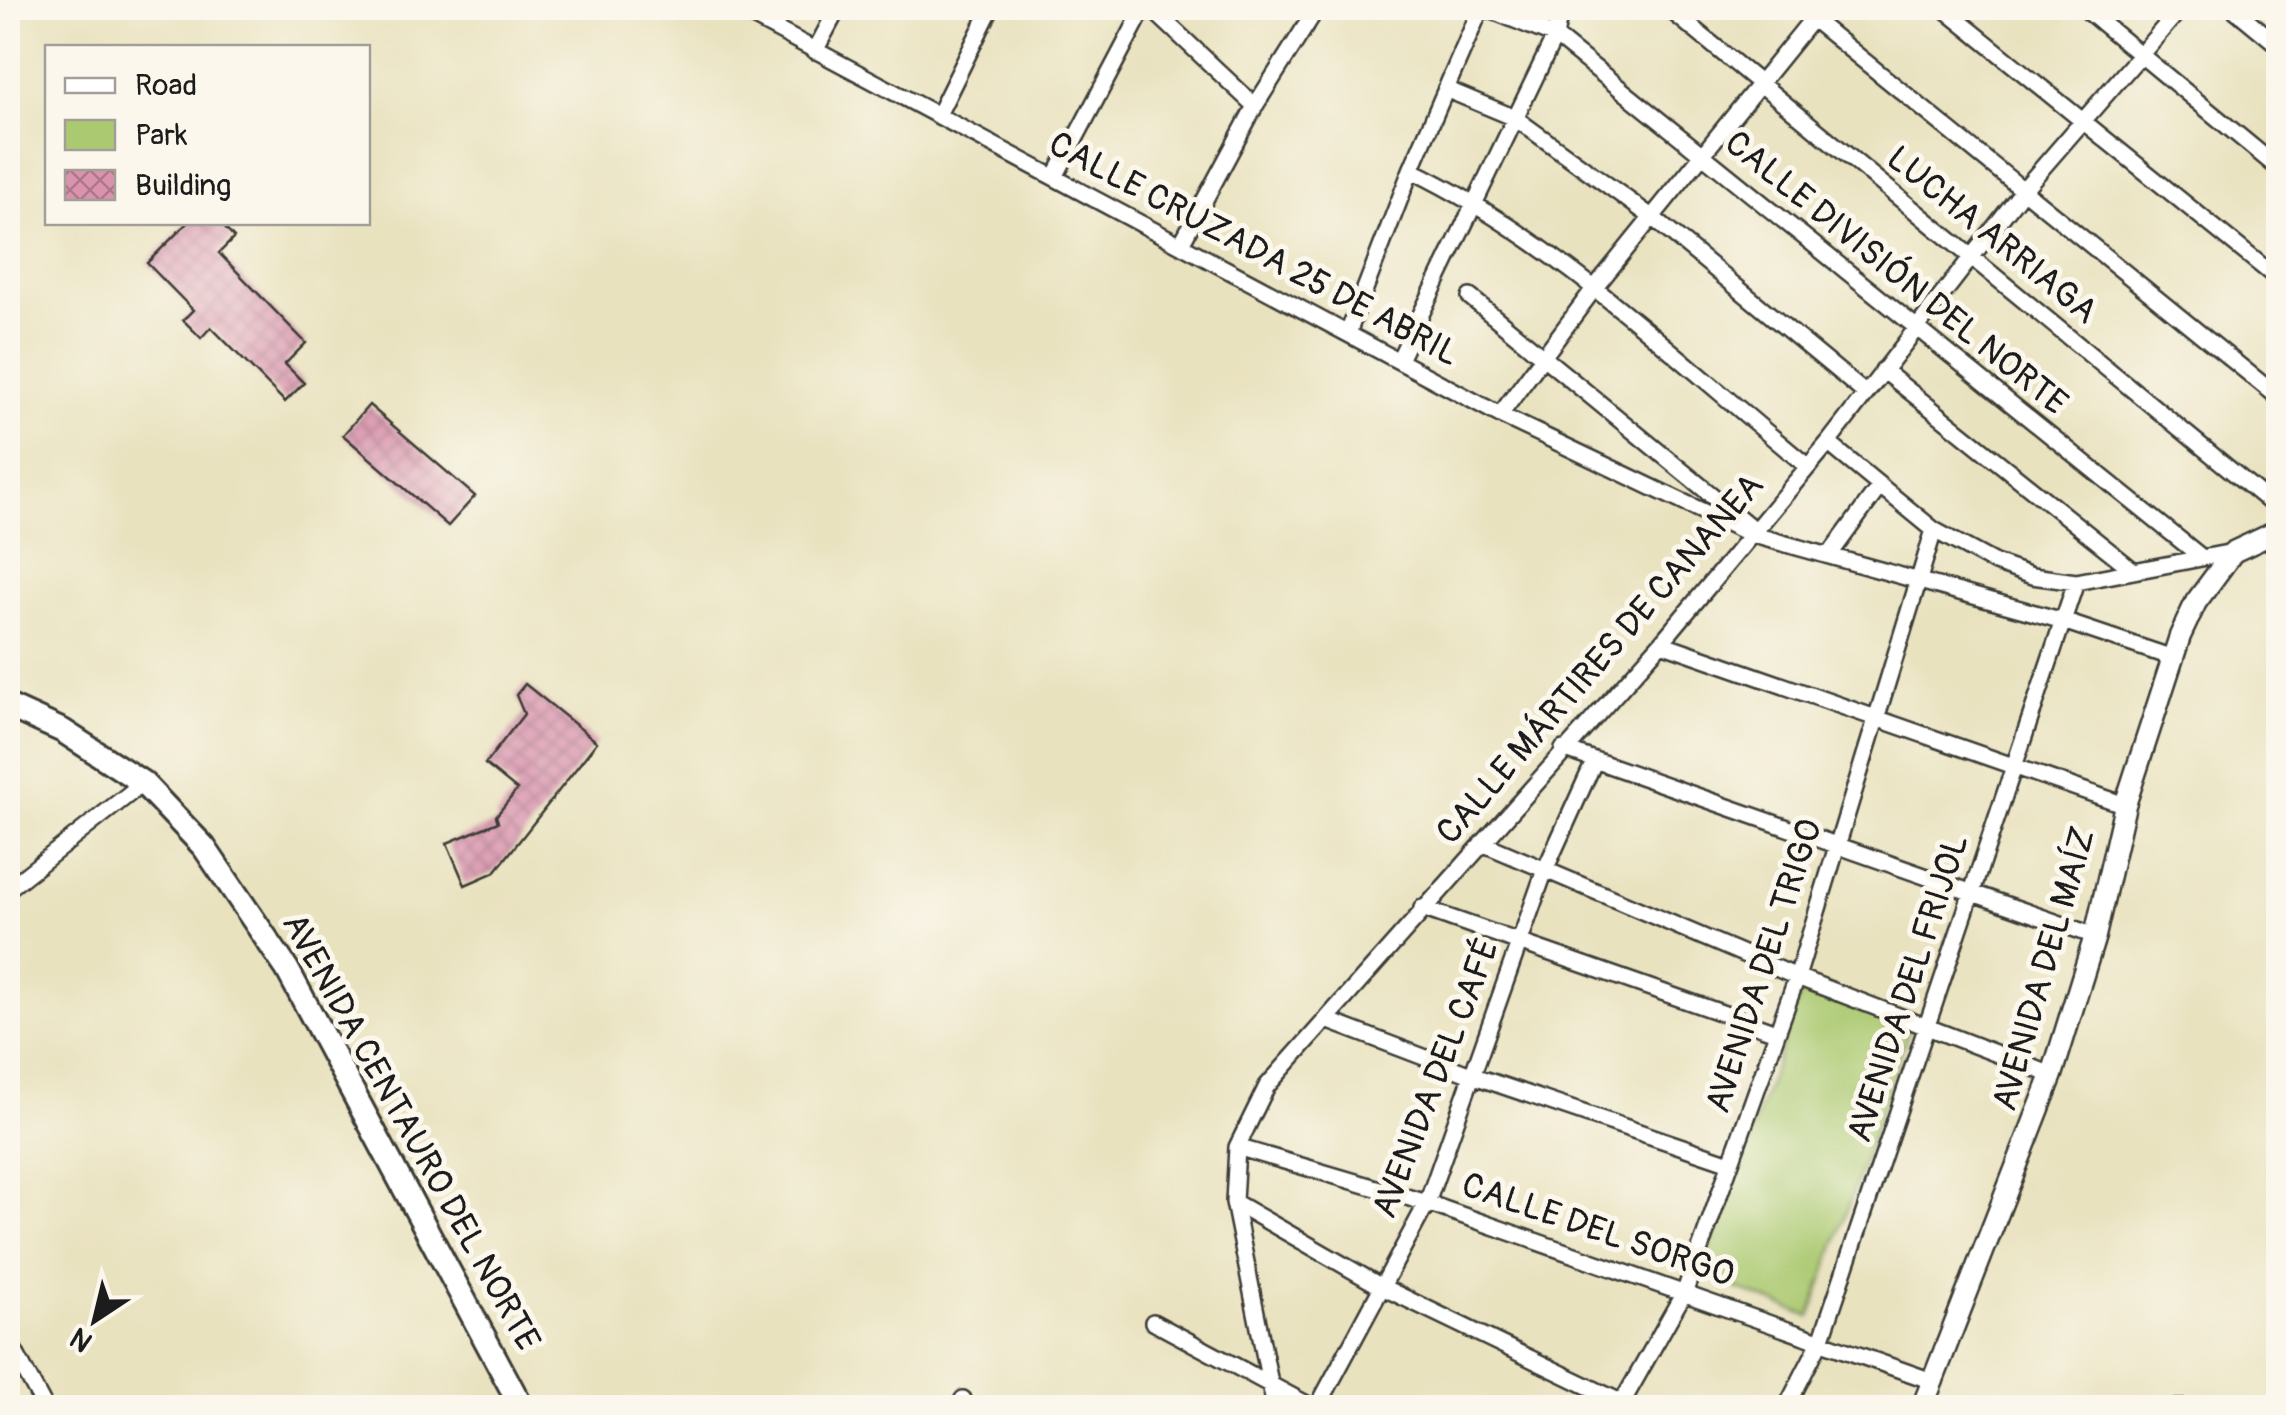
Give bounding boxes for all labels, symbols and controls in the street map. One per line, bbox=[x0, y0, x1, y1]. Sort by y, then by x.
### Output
legend bbox=[45, 45, 370, 225]
text: Road bbox=[135, 67, 197, 104]
text: Park bbox=[135, 117, 188, 154]
street label: CALLE DIVISIÓN DEL NORTE bbox=[1716, 121, 2076, 425]
street label: CALLE CRUZADA 25 DE ABRIL bbox=[1041, 122, 1467, 376]
street label: LUCHA ARRIAGA bbox=[1878, 136, 2106, 334]
text: Building bbox=[135, 167, 231, 204]
street label: CALLE MÁRTIRES DE CANANEA bbox=[1427, 464, 1773, 854]
street label: AVENIDA DEL TRIGO bbox=[1696, 814, 1832, 1118]
street label: AVENIDA DEL MAÍZ bbox=[1982, 822, 2106, 1116]
street label: AVENIDA DEL FRIJOL bbox=[1837, 828, 1979, 1148]
street label: AVENIDA CENTAURO DEL NORTE bbox=[272, 905, 550, 1359]
street label: AVENIDA DEL CAFÉ bbox=[1362, 932, 1510, 1224]
street label: CALLE DEL SORGO bbox=[1456, 1163, 1740, 1297]
north arrow bbox=[45, 1270, 145, 1370]
text: N bbox=[64, 1319, 99, 1359]

